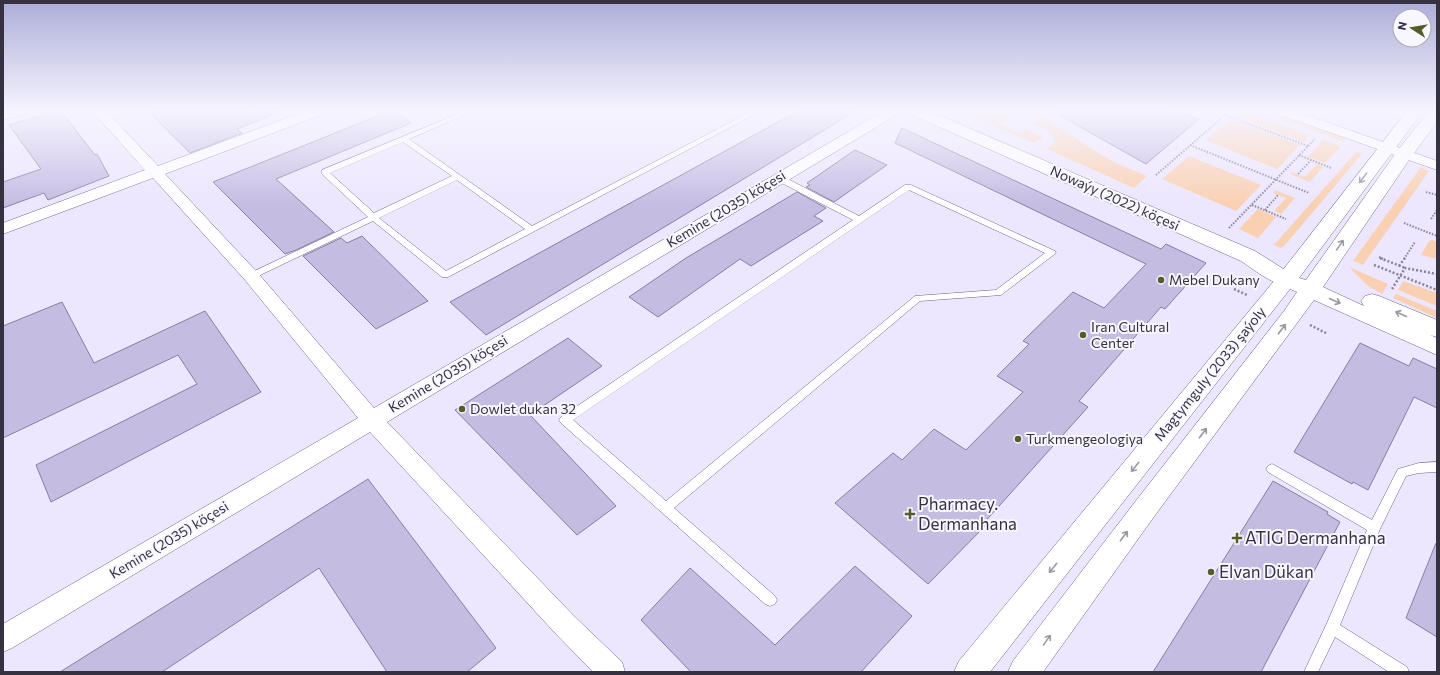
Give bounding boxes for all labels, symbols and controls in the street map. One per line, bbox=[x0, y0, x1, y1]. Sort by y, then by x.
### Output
north arrow bbox=[1392, 8, 1432, 48]
text: N bbox=[1395, 20, 1409, 31]
street label: Nowaýy (2022) köçesi bbox=[1048, 161, 1183, 234]
street label: Kemine (2035) köçesi bbox=[663, 166, 788, 251]
one-way arrow bbox=[1359, 173, 1367, 184]
one-way arrow bbox=[1336, 240, 1344, 251]
place label: Mebel Dukany bbox=[1169, 271, 1260, 288]
marker: Mebel Dukany bbox=[1156, 275, 1166, 285]
one-way arrow bbox=[1328, 298, 1340, 305]
street label: Magtymguly (2033) şaýoly bbox=[1150, 303, 1269, 444]
one-way arrow bbox=[1396, 310, 1408, 317]
place label: Iran Cultural Center bbox=[1091, 318, 1169, 351]
one-way arrow bbox=[1278, 324, 1286, 335]
marker: Iran Cultural Center bbox=[1078, 330, 1088, 340]
street label: Kemine (2035) köçesi bbox=[385, 331, 510, 416]
place label: Dowlet dukan 32 bbox=[470, 400, 576, 417]
marker: Dowlet dukan 32 bbox=[457, 404, 467, 414]
one-way arrow bbox=[1199, 427, 1207, 438]
place label: Turkmengeologiya bbox=[1026, 430, 1143, 447]
marker: Turkmengeologiya bbox=[1013, 434, 1023, 444]
one-way arrow bbox=[1130, 461, 1139, 472]
place label: Pharmacy. Dermanhana bbox=[918, 493, 1017, 534]
street label: Kemine (2035) köçesi bbox=[106, 497, 231, 582]
marker: Pharmacy. Dermanhana bbox=[905, 509, 915, 519]
place label: ATIG Dermanhana bbox=[1245, 527, 1386, 548]
one-way arrow bbox=[1120, 531, 1129, 542]
marker: ATIG Dermanhana bbox=[1232, 533, 1242, 543]
place label: Elvan Dükan bbox=[1219, 561, 1314, 582]
one-way arrow bbox=[1049, 563, 1058, 574]
marker: Elvan Dükan bbox=[1206, 567, 1216, 577]
one-way arrow bbox=[1042, 635, 1051, 646]

